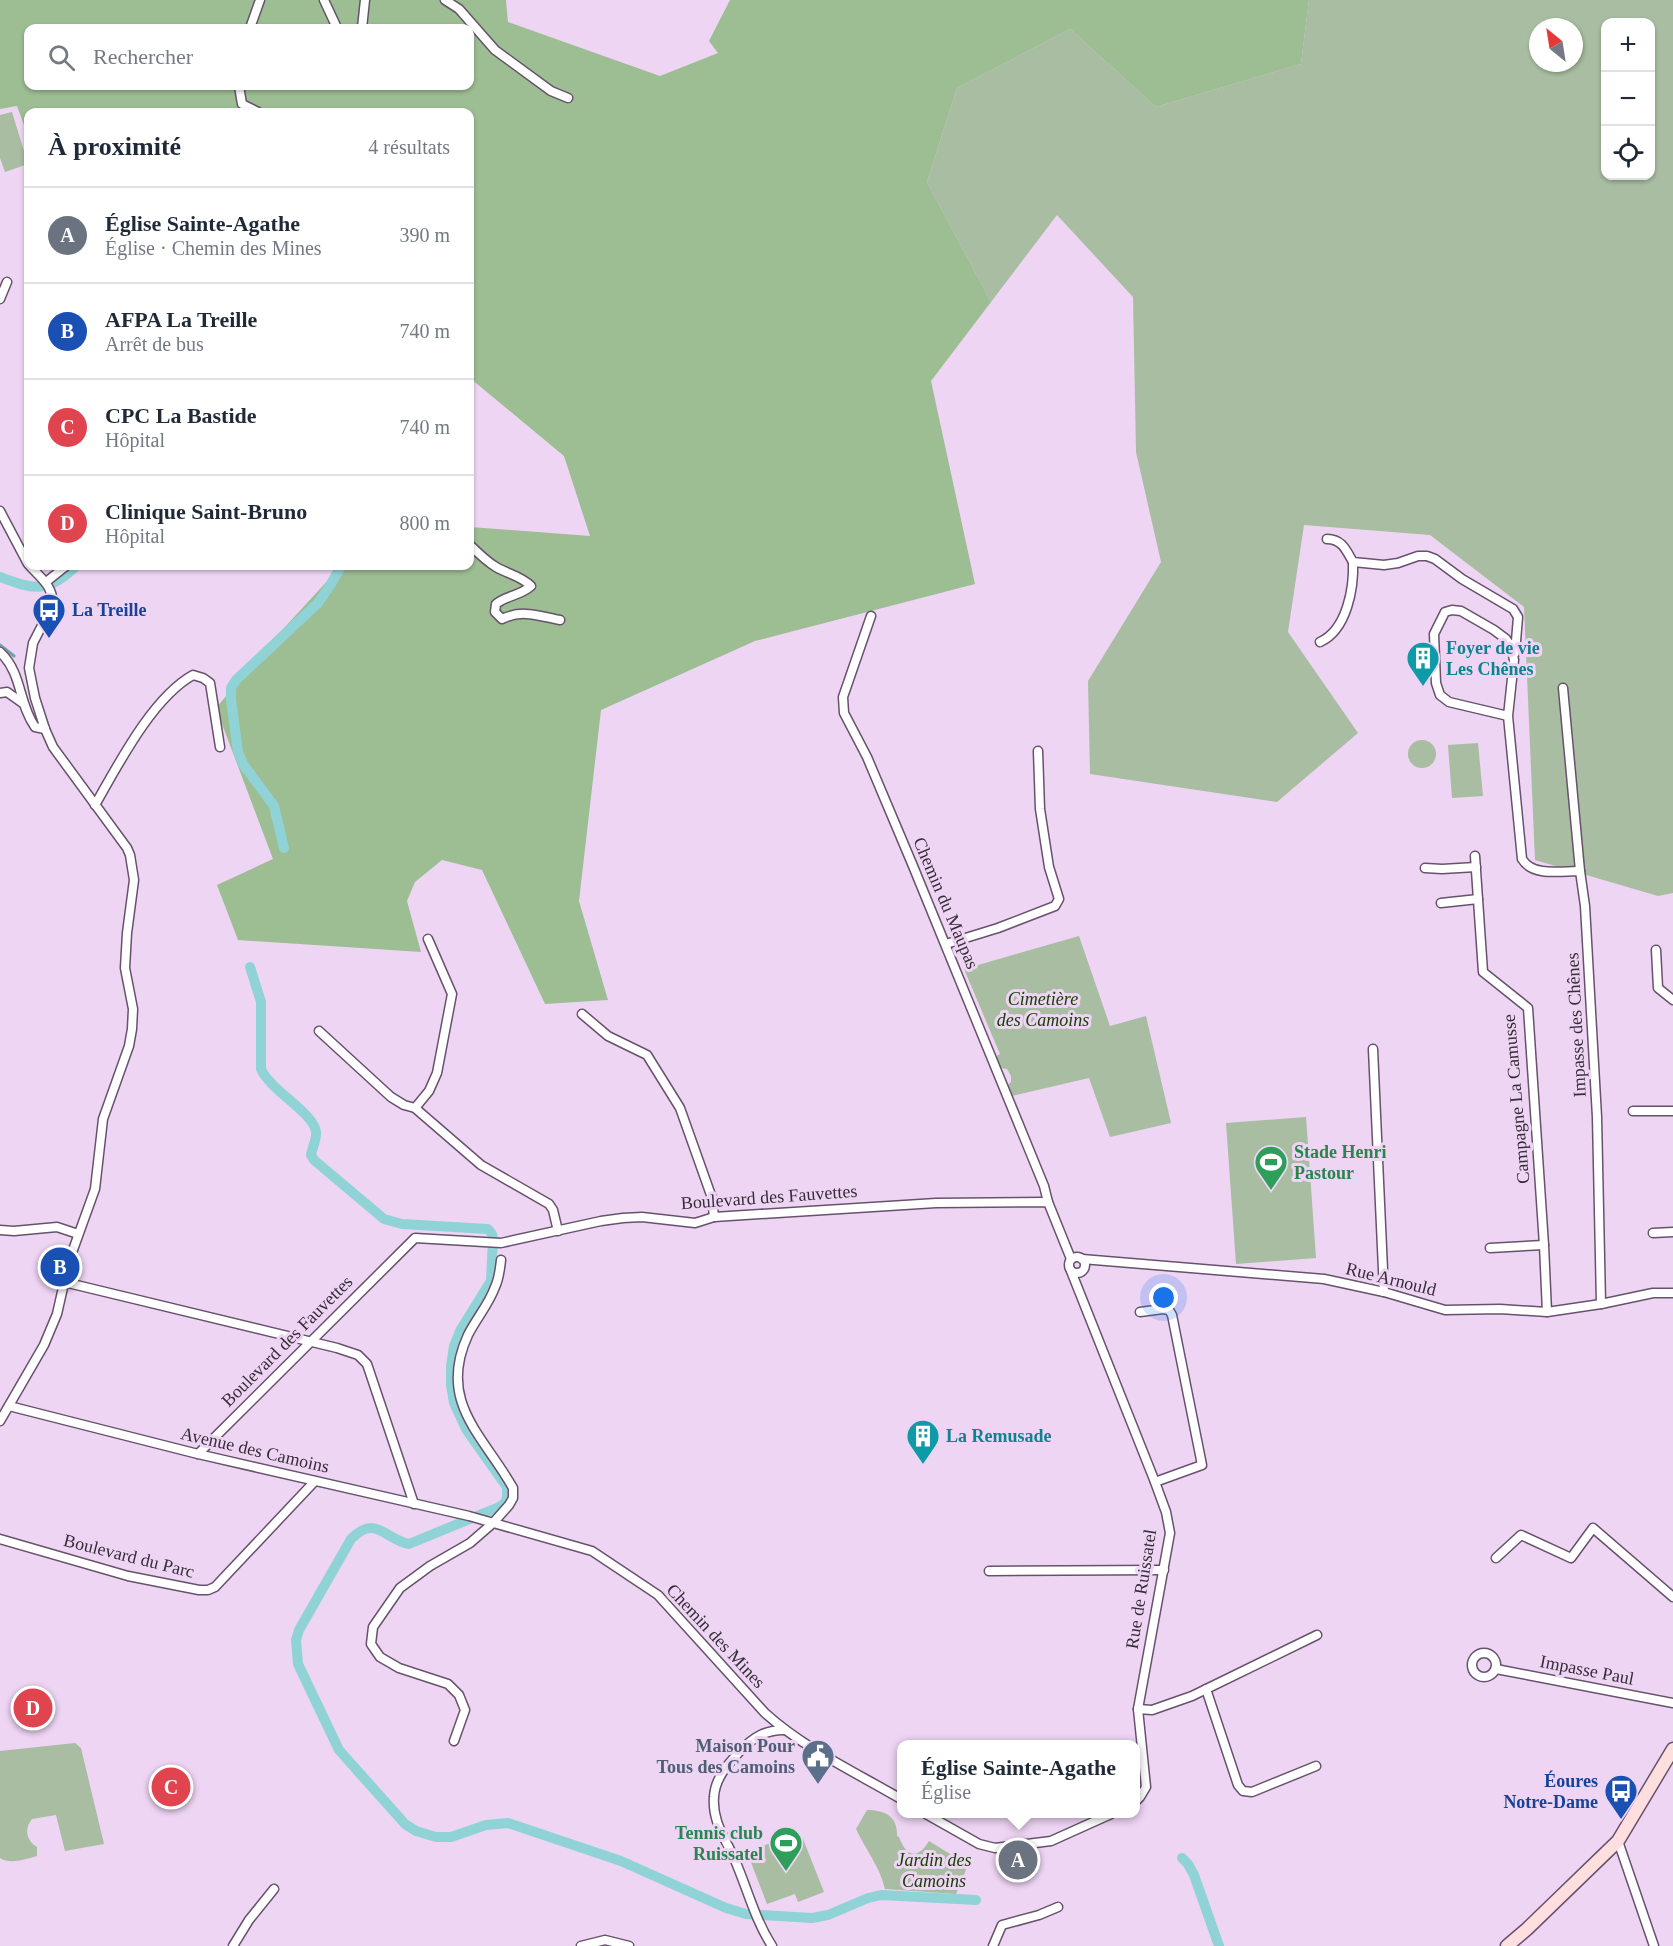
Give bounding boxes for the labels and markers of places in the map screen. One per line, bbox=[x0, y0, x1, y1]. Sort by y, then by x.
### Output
bus stop icon: La Treille bbox=[31, 592, 67, 639]
place label: La Treille bbox=[72, 600, 147, 620]
place label: Foyer de vie Les Chênes bbox=[1446, 638, 1540, 679]
building icon: Foyer de vie Les Chênes bbox=[1405, 640, 1441, 687]
place label: Stade Henri Pastour bbox=[1294, 1142, 1387, 1183]
sports icon: Stade Henri Pastour bbox=[1253, 1144, 1289, 1191]
pin: B bbox=[40, 1244, 80, 1290]
building icon: La Remusade bbox=[905, 1418, 941, 1465]
place label: La Remusade bbox=[946, 1426, 1052, 1446]
pin: D bbox=[14, 1686, 52, 1730]
place label: Maison Pour Tous des Camoins bbox=[657, 1736, 795, 1777]
public building icon: Maison Pour Tous des Camoins bbox=[800, 1738, 836, 1785]
pin: C bbox=[152, 1764, 190, 1810]
place label: Éoures Notre-Dame bbox=[1503, 1770, 1598, 1812]
bus stop icon: Éoures Notre-Dame bbox=[1603, 1773, 1639, 1820]
place label: Tennis club Ruissatel bbox=[675, 1823, 763, 1864]
sports icon: Tennis club Ruissatel bbox=[768, 1825, 804, 1872]
pin: A bbox=[998, 1838, 1038, 1882]

